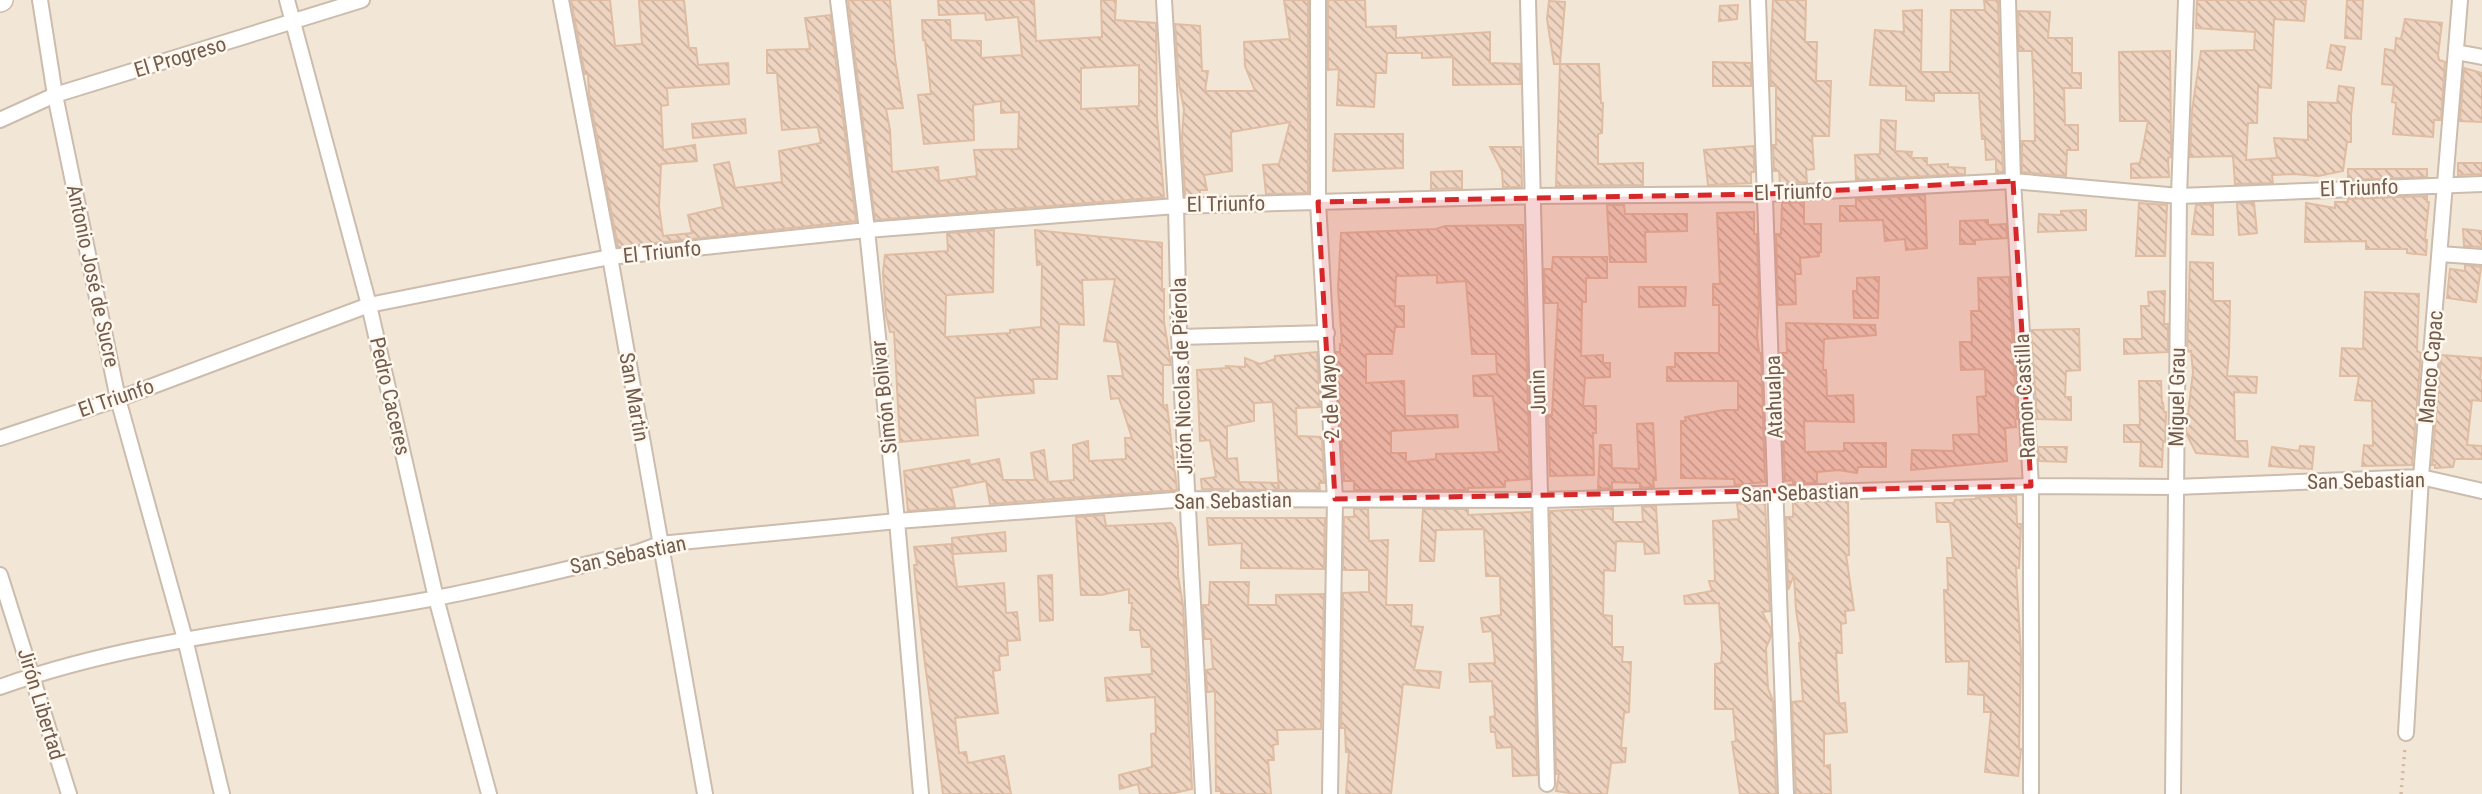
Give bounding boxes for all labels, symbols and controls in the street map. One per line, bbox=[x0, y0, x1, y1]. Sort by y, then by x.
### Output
street label: El Progreso bbox=[131, 32, 229, 82]
street label: El Triunfo bbox=[2319, 175, 2399, 201]
street label: El Triunfo bbox=[1753, 179, 1833, 205]
street label: Antonio José de Sucre bbox=[62, 183, 124, 370]
street label: El Triunfo bbox=[1187, 191, 1265, 217]
street label: El Triunfo bbox=[622, 236, 702, 268]
street label: Jirón Nicolas de Piérola bbox=[1167, 277, 1197, 475]
street label: Manco Capac bbox=[2414, 310, 2448, 424]
street label: Ramon Castilla bbox=[2010, 333, 2040, 459]
street label: Pedro Caceres bbox=[365, 335, 415, 457]
street label: Simón Bolivar bbox=[866, 339, 902, 455]
street label: Miguel Grau bbox=[2164, 347, 2190, 447]
street label: San Martin bbox=[614, 351, 654, 443]
street label: 2 de Mayo bbox=[1316, 354, 1344, 440]
street label: Atahualpa bbox=[1761, 355, 1787, 439]
street label: Junin bbox=[1525, 369, 1551, 415]
street label: El Triunfo bbox=[75, 374, 157, 422]
street label: San Sebastian bbox=[2307, 468, 2425, 494]
street label: San Sebastian bbox=[1741, 479, 1859, 507]
street label: San Sebastian bbox=[1174, 488, 1292, 514]
street label: San Sebastian bbox=[568, 531, 688, 579]
street label: Jirón Libertad bbox=[13, 645, 69, 763]

